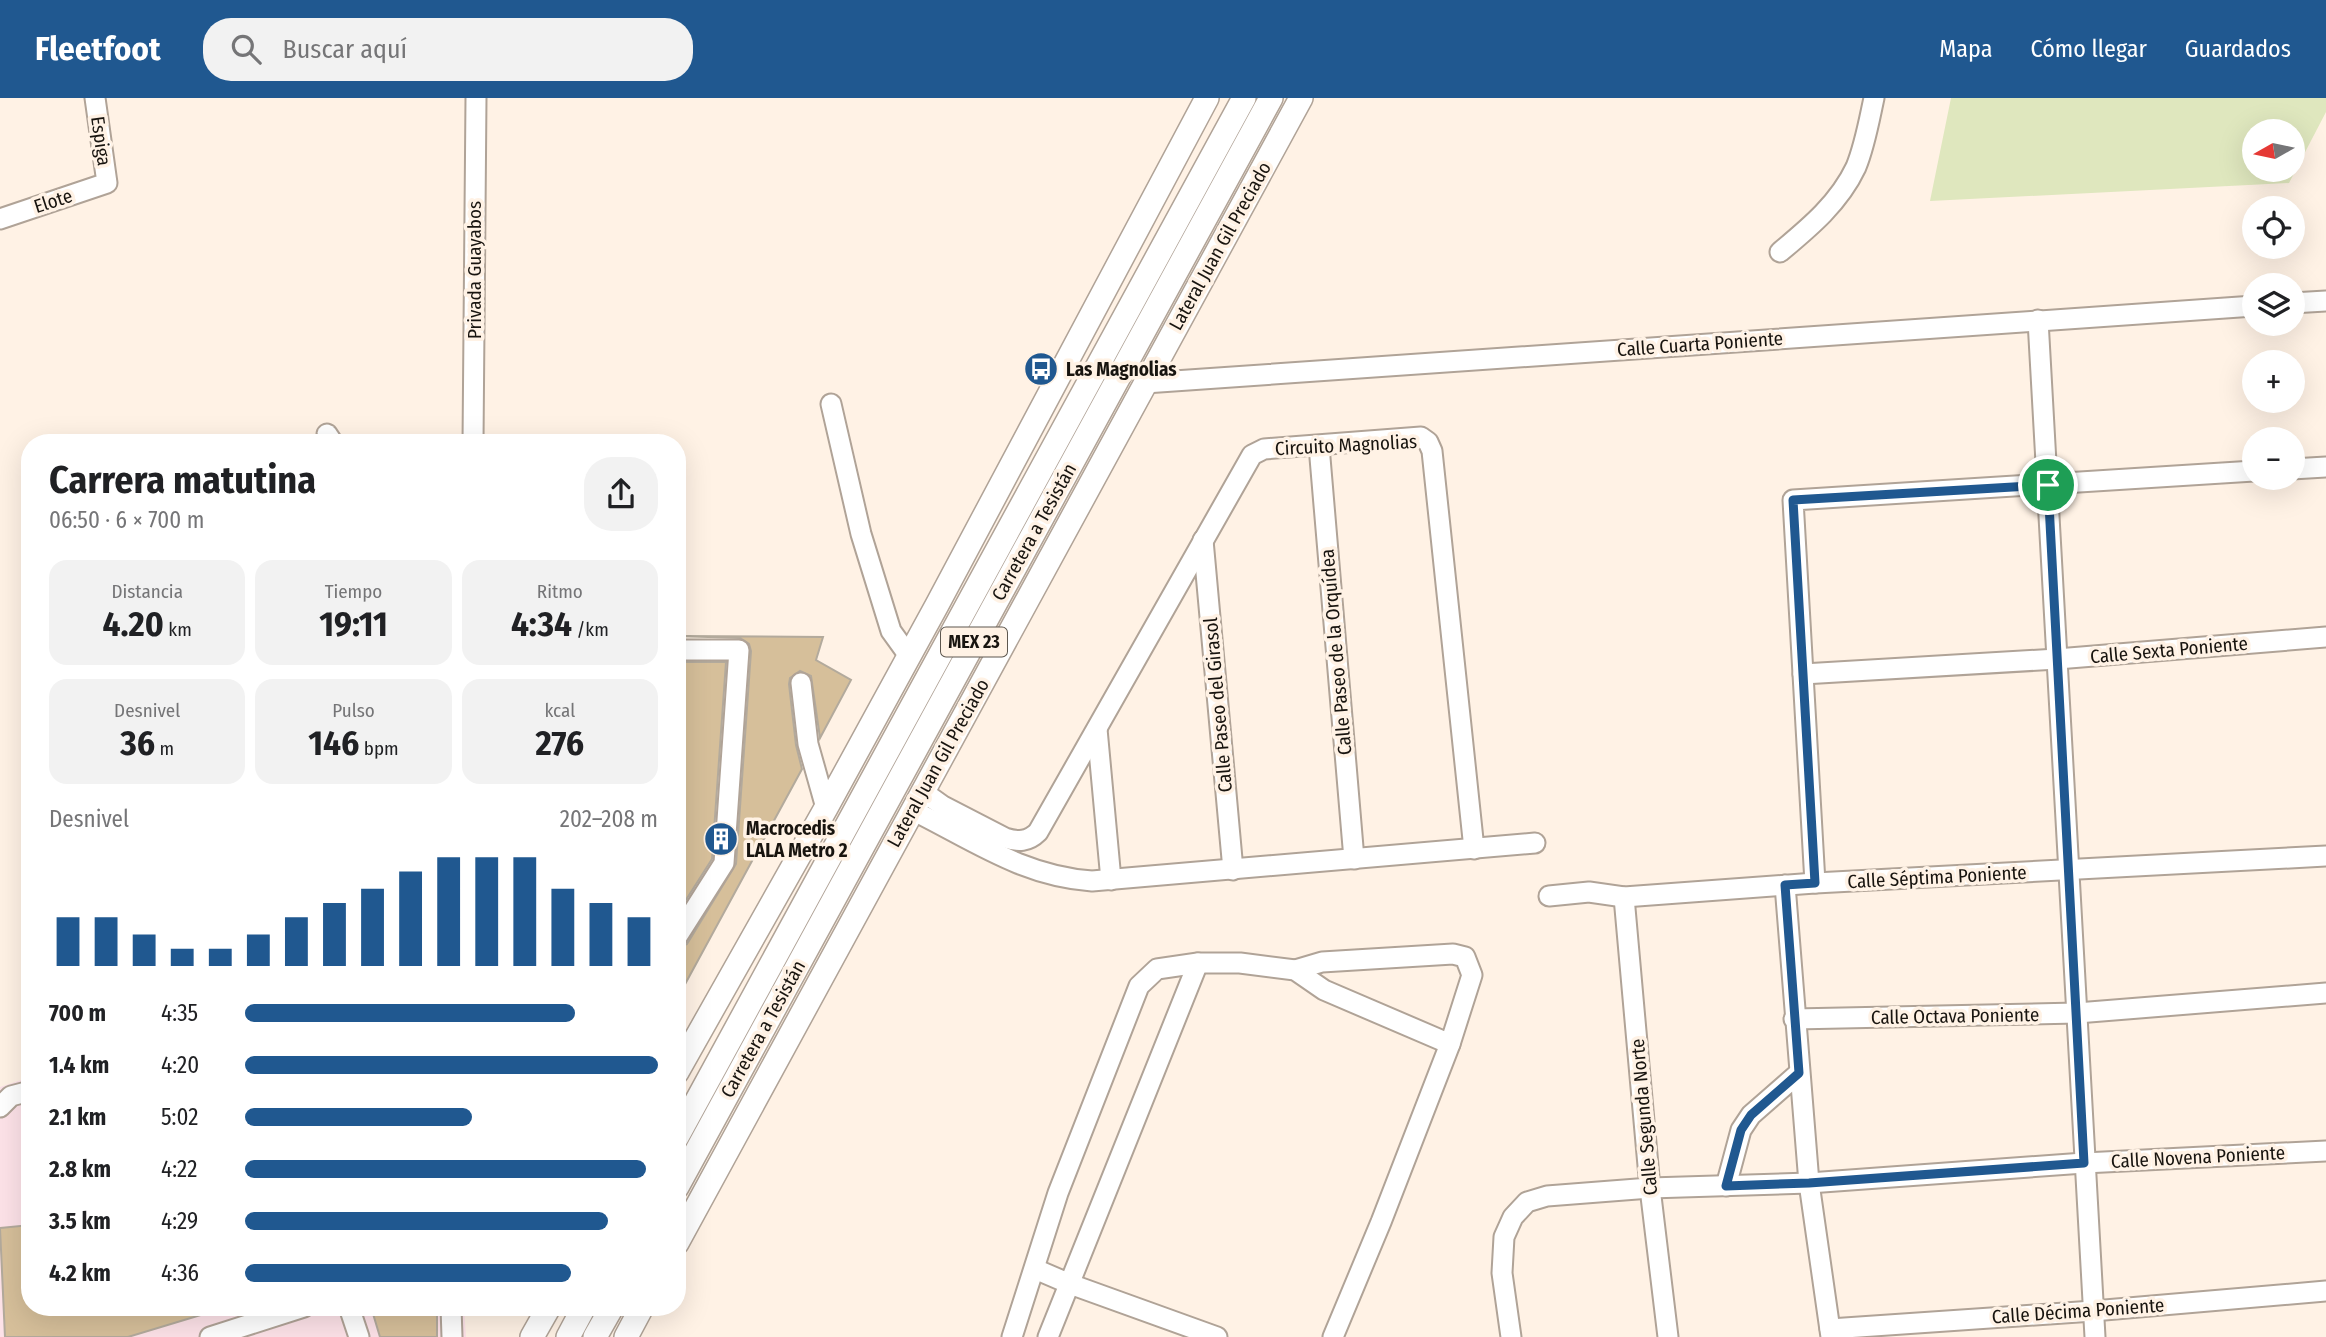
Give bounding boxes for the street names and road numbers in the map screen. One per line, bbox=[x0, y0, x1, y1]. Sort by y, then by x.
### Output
street label: Espiga bbox=[86, 115, 116, 167]
street label: Lateral Juan Gil Preciado bbox=[1164, 158, 1276, 334]
street label: Elote bbox=[31, 184, 75, 218]
street label: Privada Guayabos bbox=[463, 201, 486, 339]
street label: Calle Cuarta Poniente bbox=[1616, 327, 1784, 361]
street label: Circuito Magnolias bbox=[1274, 430, 1418, 460]
street label: Carretera a Tesistán bbox=[987, 459, 1081, 605]
street label: Calle Paseo de la Orquídea bbox=[1316, 548, 1356, 756]
street label: Calle Paseo del Girasol bbox=[1199, 617, 1237, 793]
road number: MEX 23 bbox=[941, 628, 1007, 656]
street label: Calle Sexta Poniente bbox=[2089, 632, 2249, 668]
street label: Lateral Juan Gil Preciado bbox=[882, 675, 994, 851]
street label: Calle Séptima Poniente bbox=[1847, 861, 2027, 893]
street label: Carretera a Tesistán bbox=[716, 956, 810, 1102]
street label: Calle Octava Poniente bbox=[1871, 1003, 2039, 1029]
street label: Calle Segunda Norte bbox=[1626, 1038, 1662, 1196]
street label: Calle Novena Poniente bbox=[2110, 1141, 2286, 1173]
street label: Calle Décima Poniente bbox=[1991, 1293, 2165, 1329]

